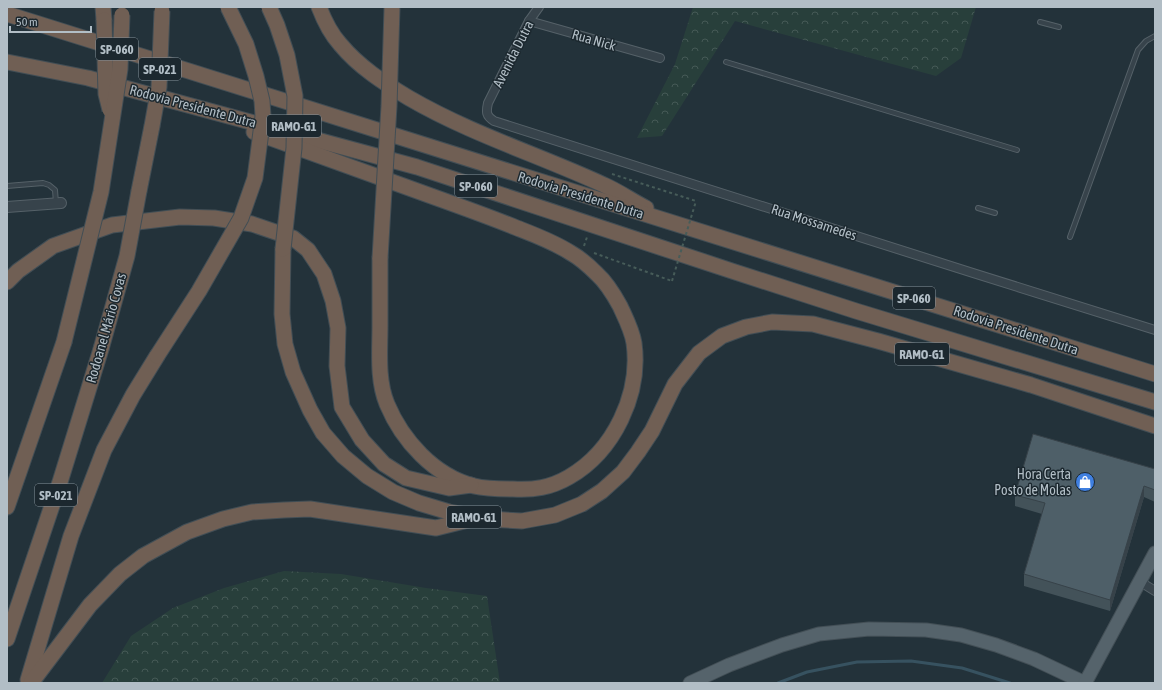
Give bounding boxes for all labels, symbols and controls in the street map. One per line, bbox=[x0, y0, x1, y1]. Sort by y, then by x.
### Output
scale bar bbox=[10, 8, 91, 34]
text: 50 m bbox=[16, 15, 38, 29]
street label: Avenida Dutra bbox=[489, 18, 537, 90]
street label: Rua Nick bbox=[570, 26, 618, 54]
road number: SP-060 bbox=[96, 38, 138, 60]
road number: SP-021 bbox=[139, 58, 181, 80]
street label: Rodovia Presidente Dutra bbox=[128, 81, 258, 131]
road number: RAMO-G1 bbox=[267, 115, 321, 137]
street label: Rodovia Presidente Dutra bbox=[516, 168, 646, 222]
road number: SP-060 bbox=[455, 175, 497, 197]
street label: Rua Mossamedes bbox=[769, 201, 859, 243]
street label: Rodoanel Mário Covas bbox=[83, 271, 129, 385]
road number: SP-060 bbox=[893, 287, 935, 309]
street label: Rodovia Presidente Dutra bbox=[951, 302, 1081, 358]
road number: RAMO-G1 bbox=[895, 343, 949, 365]
place label: Hora Certa Posto de Molas bbox=[994, 466, 1071, 498]
shop icon: Hora Certa Posto de Molas bbox=[1074, 471, 1096, 493]
road number: SP-021 bbox=[35, 484, 77, 506]
road number: RAMO-G1 bbox=[447, 506, 501, 528]

